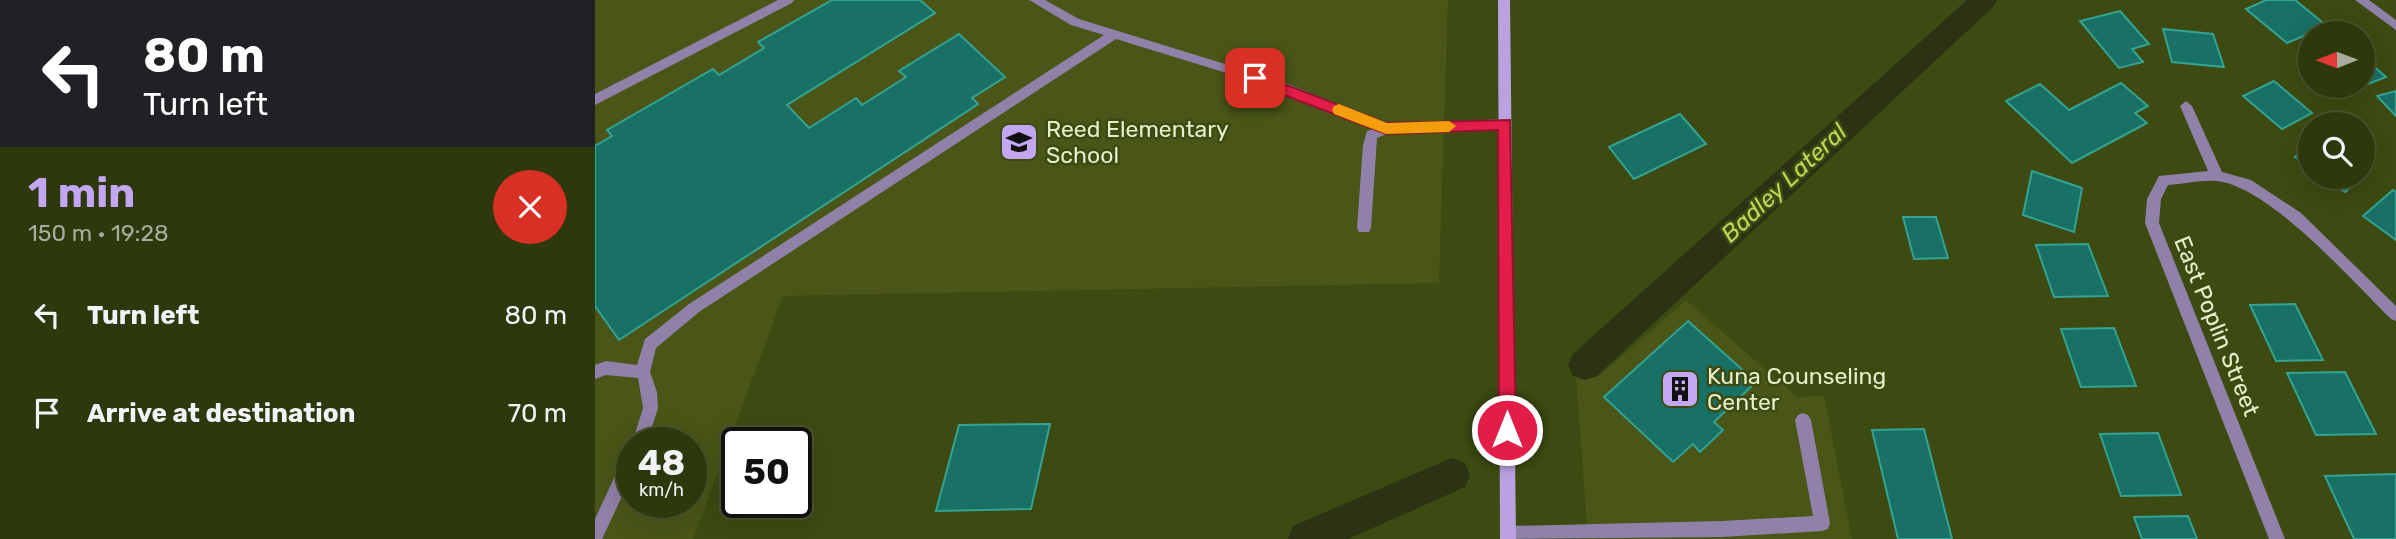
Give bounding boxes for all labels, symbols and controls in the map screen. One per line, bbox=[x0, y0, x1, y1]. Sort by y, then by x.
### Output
north arrow bbox=[2298, 21, 2375, 98]
map controls bbox=[2298, 21, 2375, 189]
text: 80 m bbox=[143, 26, 265, 84]
icon: left bbox=[28, 28, 119, 119]
pin bbox=[1225, 48, 1285, 108]
icon: arrive bbox=[1236, 59, 1274, 97]
text: Turn left bbox=[143, 85, 268, 123]
button: search bbox=[2298, 112, 2375, 189]
place label: Reed Elementary School bbox=[1046, 115, 1229, 169]
water label: Badley Lateral bbox=[1716, 117, 1853, 248]
school or university icon: Reed Elementary School bbox=[998, 121, 1040, 163]
text: 1 min bbox=[28, 168, 135, 218]
button: close bbox=[493, 170, 567, 244]
text: 150 m · 19:28 bbox=[28, 219, 169, 247]
street label: East Poplin Street bbox=[2168, 232, 2266, 420]
icon: left bbox=[28, 296, 66, 334]
text: Turn left bbox=[87, 300, 199, 331]
text: 80 m bbox=[504, 300, 567, 331]
place label: Kuna Counseling Center bbox=[1707, 362, 1886, 416]
building icon: Kuna Counseling Center bbox=[1659, 368, 1701, 410]
position arrow bbox=[1470, 393, 1544, 467]
icon: arrive bbox=[28, 394, 66, 432]
text: Arrive at destination bbox=[87, 398, 355, 429]
text: 70 m bbox=[508, 398, 567, 429]
speed limit sign: 50 bbox=[721, 427, 812, 518]
text: 48 bbox=[638, 442, 685, 484]
text: km/h bbox=[639, 479, 684, 501]

